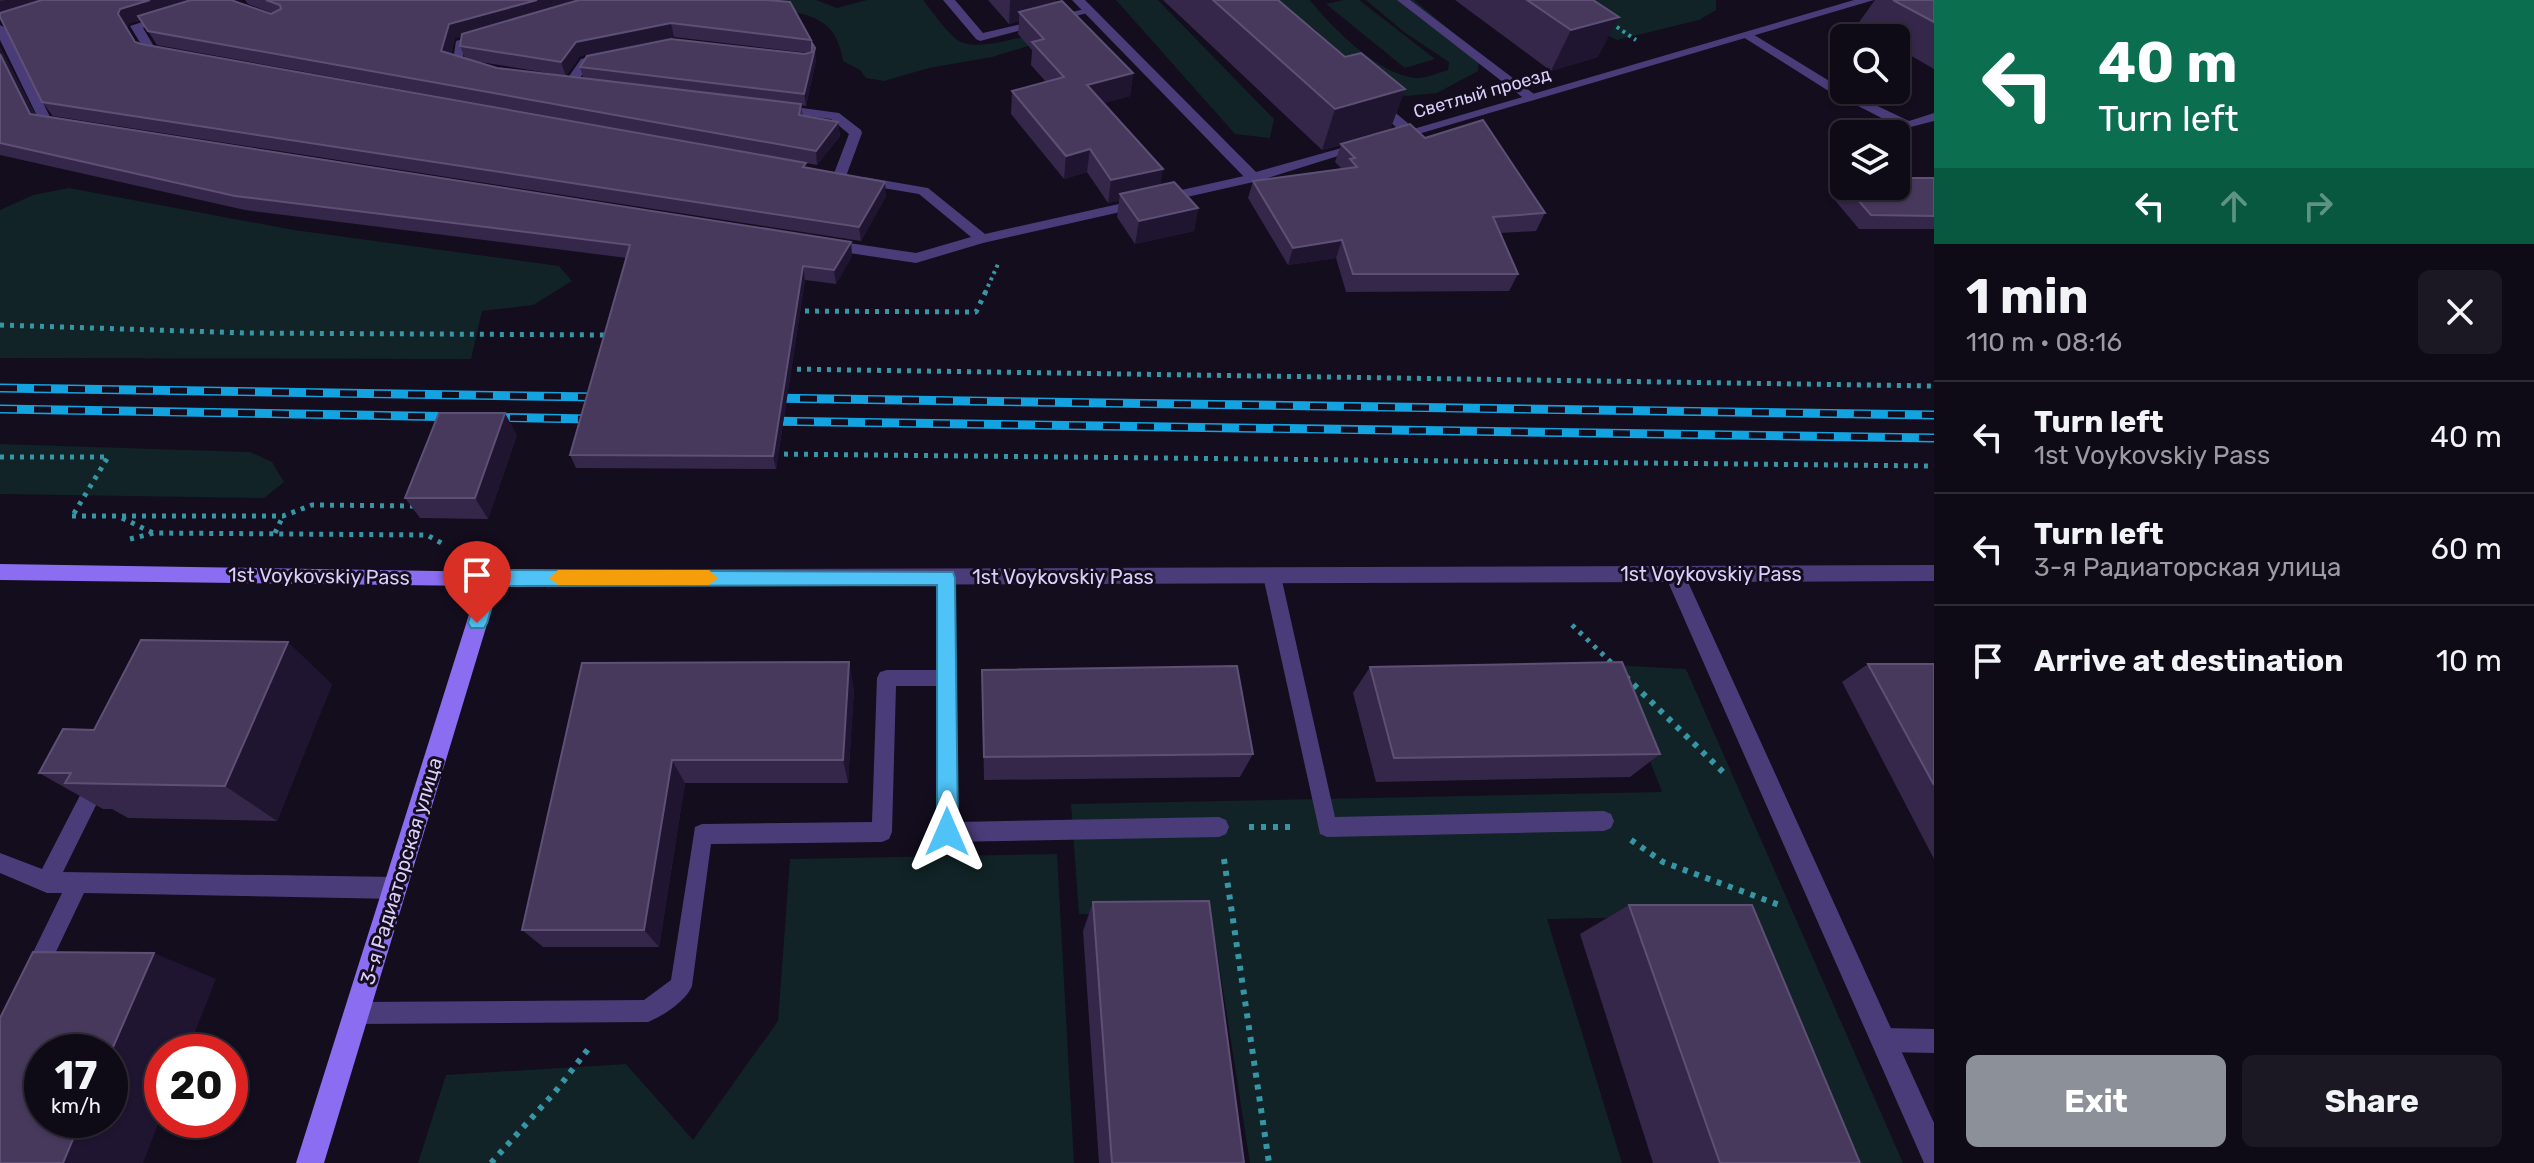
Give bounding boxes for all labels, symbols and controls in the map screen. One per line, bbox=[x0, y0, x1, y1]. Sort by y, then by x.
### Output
map controls bbox=[1830, 24, 1910, 200]
button: search bbox=[1830, 24, 1910, 104]
text: 40 m bbox=[2098, 30, 2238, 96]
icon: left bbox=[1966, 32, 2070, 136]
street label: Светлый проезд bbox=[1411, 63, 1553, 123]
text: Turn left bbox=[2098, 97, 2239, 140]
button: layers bbox=[1830, 120, 1910, 200]
icon: left bbox=[2128, 184, 2172, 228]
icon: ahead bbox=[2212, 184, 2256, 228]
icon: right bbox=[2296, 184, 2340, 228]
text: 1 min bbox=[1966, 268, 2089, 325]
button: close bbox=[2418, 270, 2502, 354]
text: 110 m · 08:16 bbox=[1966, 327, 2122, 358]
text: Turn left bbox=[2034, 404, 2164, 440]
icon: left bbox=[1966, 415, 2010, 459]
text: 40 m bbox=[2430, 419, 2502, 455]
text: 1st Voykovskiy Pass bbox=[2034, 440, 2270, 471]
text: Turn left bbox=[2034, 516, 2164, 552]
icon: left bbox=[1966, 527, 2010, 571]
text: 60 m bbox=[2431, 531, 2502, 567]
pin bbox=[443, 541, 511, 623]
text: 3-я Радиаторская улица bbox=[2034, 552, 2341, 583]
icon: arrive bbox=[455, 553, 499, 597]
street label: 1st Voykovskiy Pass bbox=[228, 562, 410, 590]
street label: 1st Voykovskiy Pass bbox=[1620, 562, 1802, 586]
street label: 1st Voykovskiy Pass bbox=[972, 565, 1154, 589]
icon: arrive bbox=[1966, 639, 2010, 683]
text: Arrive at destination bbox=[2034, 643, 2344, 679]
text: 10 m bbox=[2436, 643, 2502, 679]
street label: 3-я Радиаторская улица bbox=[355, 754, 447, 988]
position arrow bbox=[905, 790, 989, 874]
speed limit sign: 20 bbox=[144, 1034, 248, 1138]
text: 17 bbox=[55, 1052, 97, 1099]
button: Exit bbox=[1966, 1055, 2226, 1147]
button: Share bbox=[2242, 1055, 2502, 1147]
text: km/h bbox=[51, 1094, 101, 1118]

